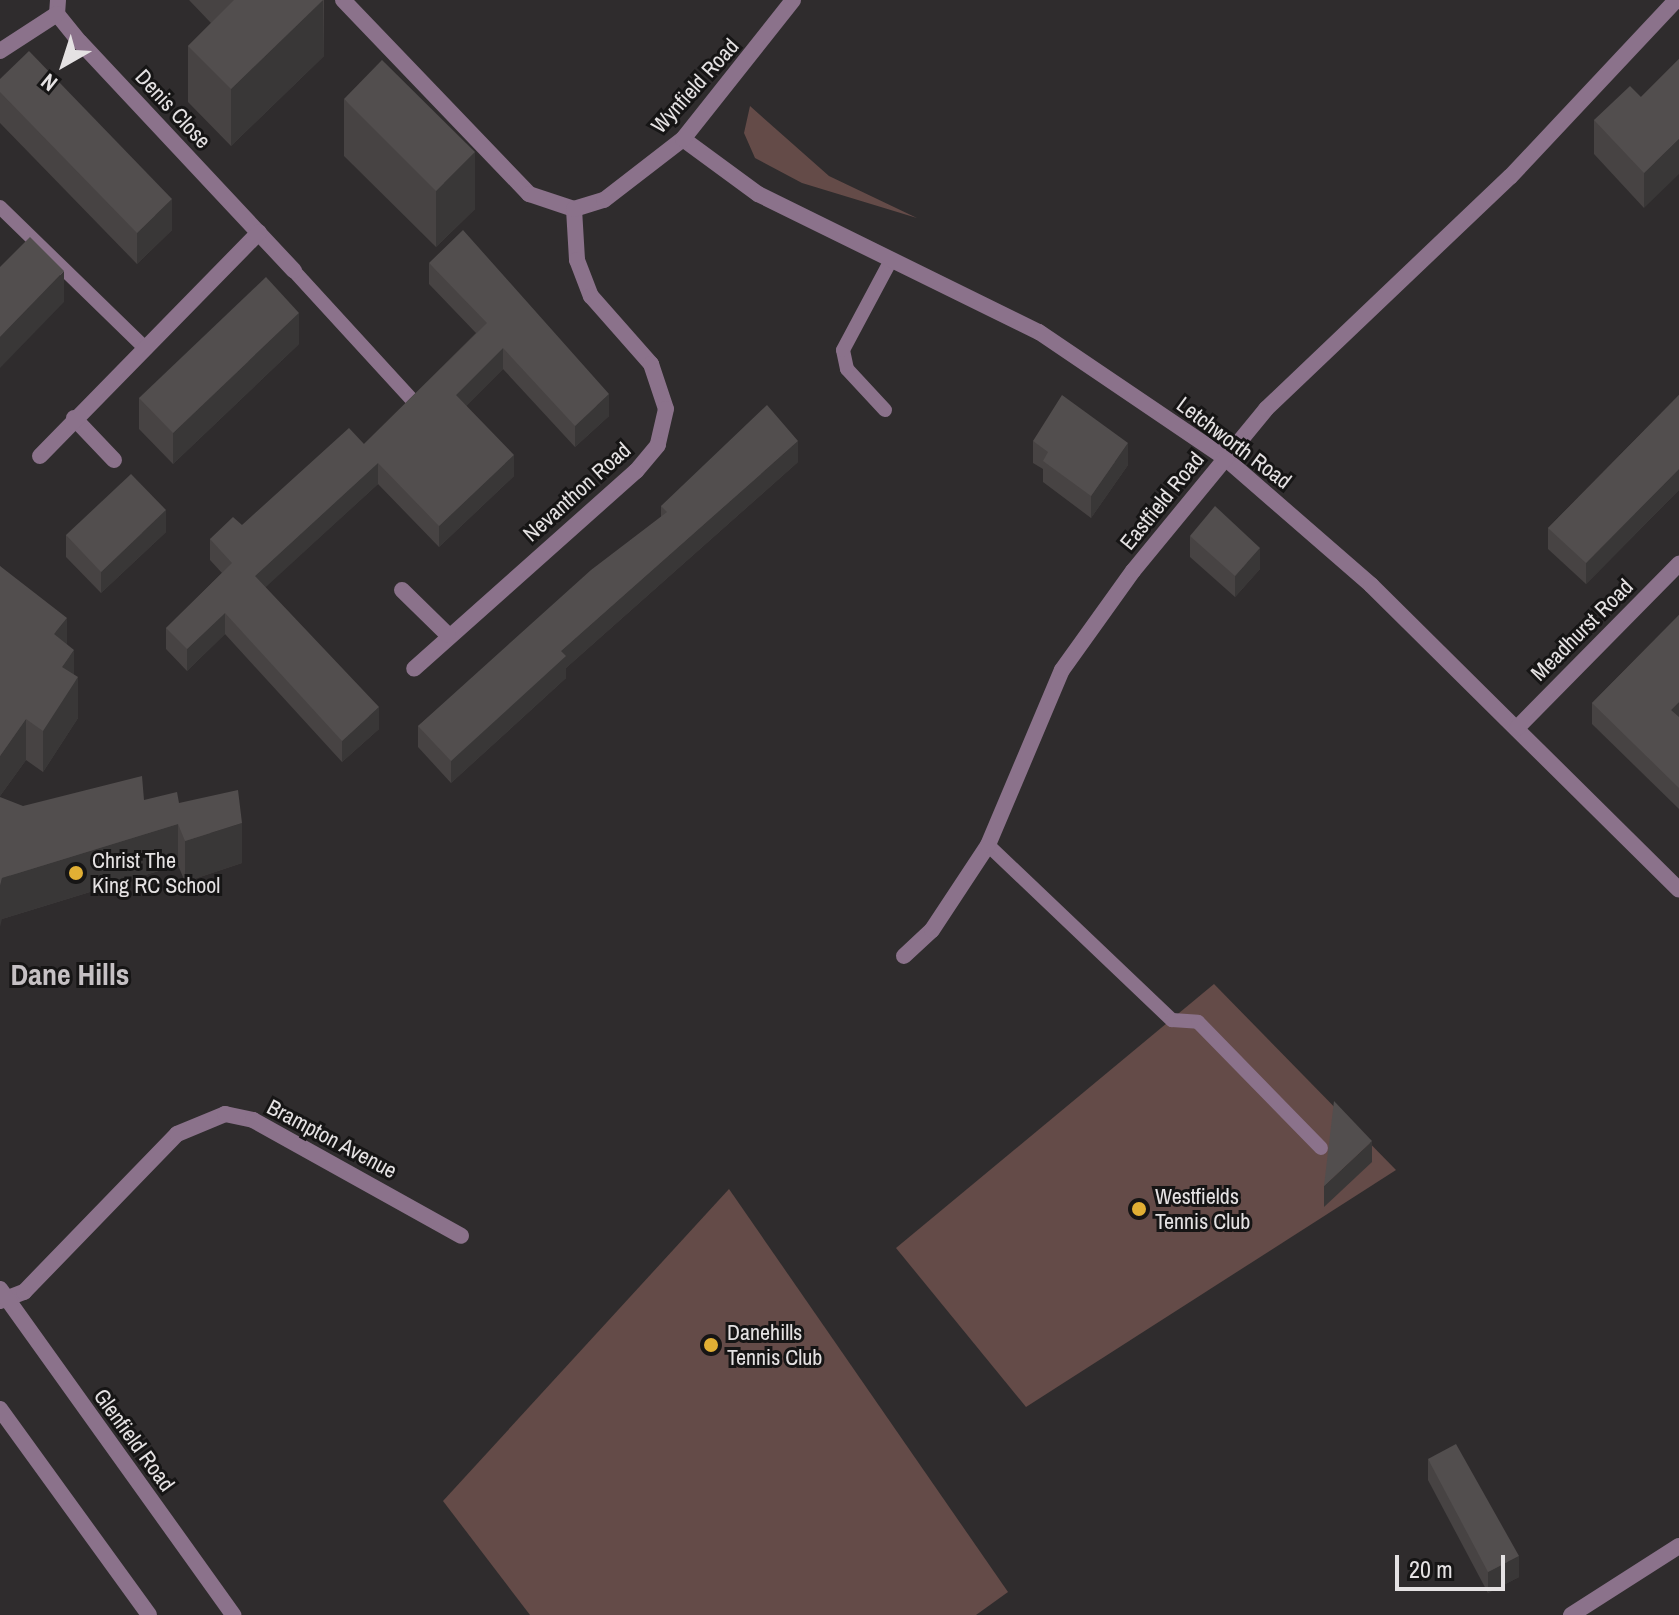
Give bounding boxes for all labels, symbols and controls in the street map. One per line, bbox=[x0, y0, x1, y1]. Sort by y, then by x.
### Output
north arrow bbox=[24, 24, 104, 104]
street label: Wynfield Road bbox=[646, 33, 744, 139]
street label: Denis Close bbox=[130, 64, 216, 154]
text: N bbox=[34, 67, 63, 98]
street label: Letchworth Road bbox=[1172, 391, 1296, 495]
street label: Nevanthon Road bbox=[518, 437, 636, 547]
street label: Eastfield Road bbox=[1115, 447, 1209, 555]
street label: Meadhurst Road bbox=[1526, 574, 1638, 686]
place label: Christ The King RC School bbox=[92, 847, 220, 898]
marker: Christ The King RC School bbox=[67, 864, 85, 882]
district label: Dane Hills bbox=[11, 956, 129, 992]
street label: Brampton Avenue bbox=[262, 1094, 402, 1184]
place label: Westfields Tennis Club bbox=[1155, 1183, 1250, 1234]
marker: Westfields Tennis Club bbox=[1130, 1200, 1148, 1218]
place label: Danehills Tennis Club bbox=[727, 1319, 822, 1370]
marker: Danehills Tennis Club bbox=[702, 1336, 720, 1354]
street label: Glenfield Road bbox=[88, 1384, 180, 1496]
scale bar bbox=[1399, 1539, 1509, 1589]
text: 20 m bbox=[1409, 1553, 1453, 1585]

